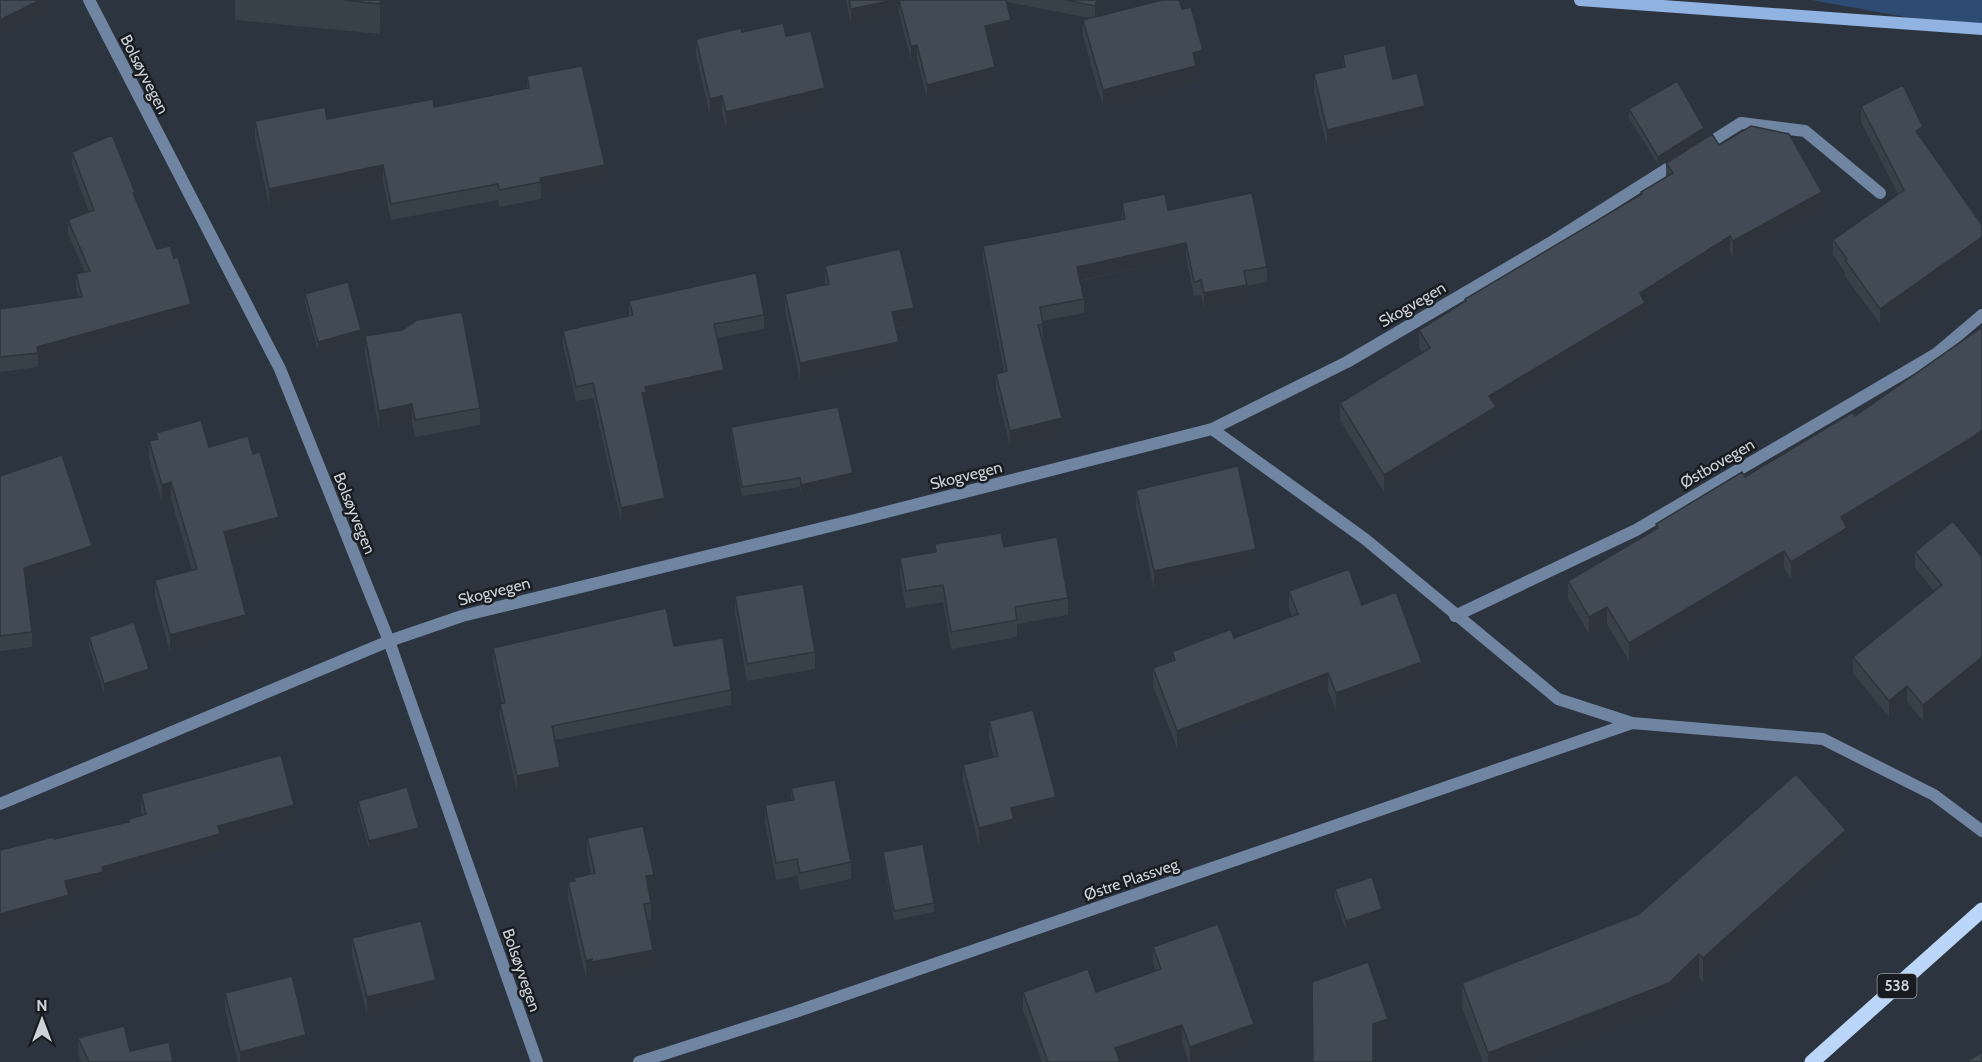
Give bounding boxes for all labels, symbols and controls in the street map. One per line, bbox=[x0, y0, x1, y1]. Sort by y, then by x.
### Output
street label: Bolsøyvegen bbox=[116, 31, 173, 117]
street label: Skogvegen bbox=[1376, 278, 1449, 331]
street label: Østbovegen bbox=[1677, 434, 1758, 492]
street label: Skogvegen bbox=[928, 457, 1004, 494]
street label: Bolsøyvegen bbox=[330, 470, 380, 557]
street label: Skogvegen bbox=[456, 573, 532, 610]
street label: Østre Plassveg bbox=[1081, 854, 1182, 904]
street label: Bolsøyvegen bbox=[498, 926, 545, 1014]
road number: 538 bbox=[1878, 974, 1916, 998]
north arrow bbox=[12, 990, 72, 1050]
text: N bbox=[36, 996, 48, 1015]

